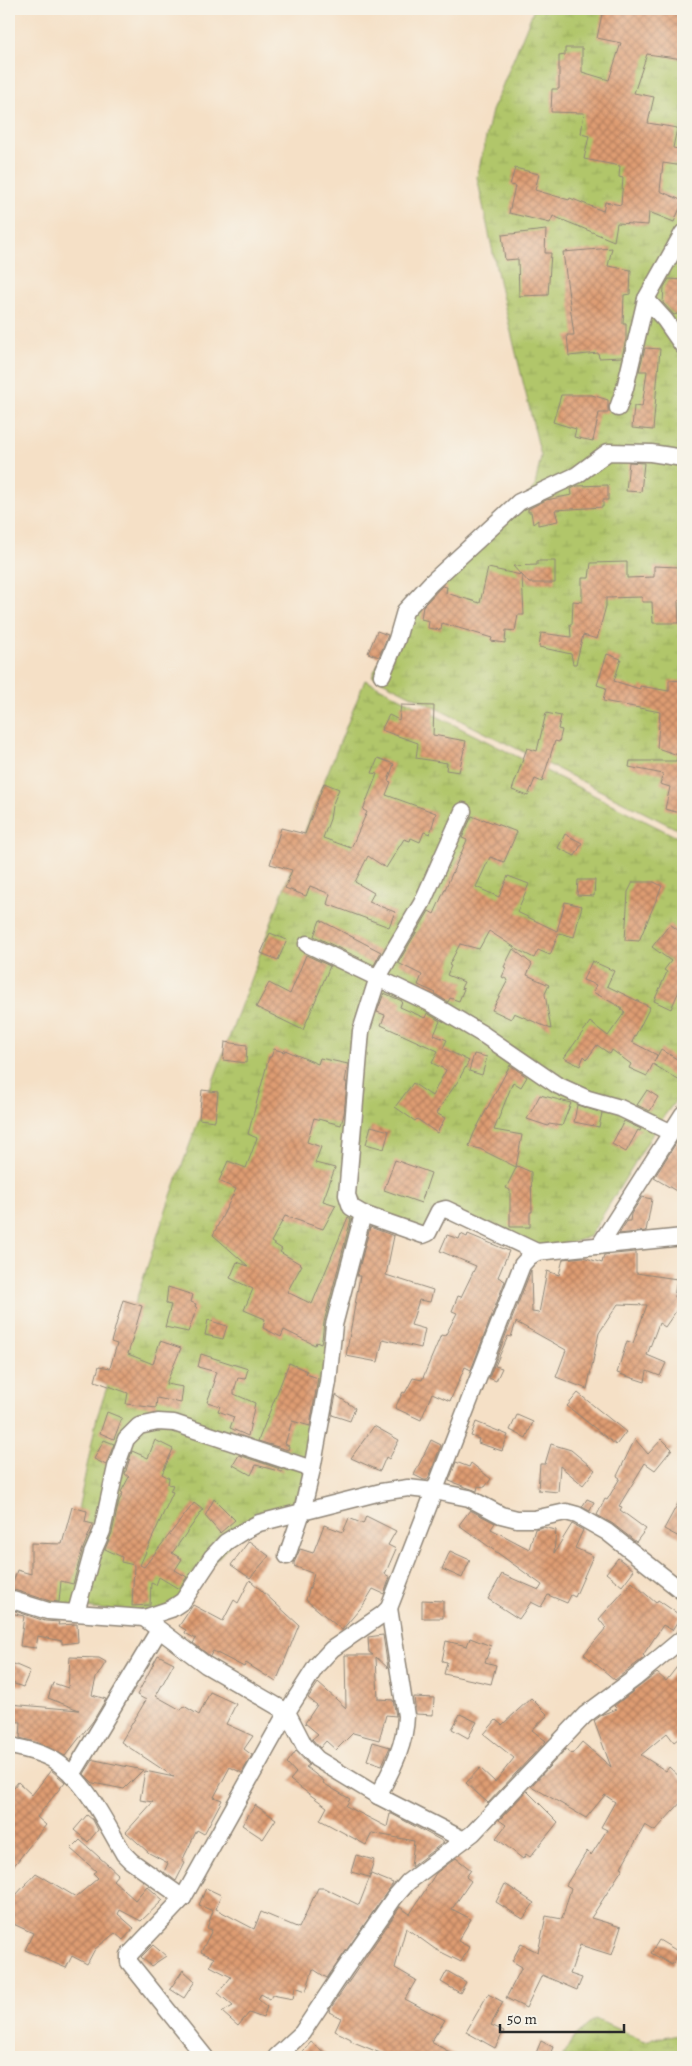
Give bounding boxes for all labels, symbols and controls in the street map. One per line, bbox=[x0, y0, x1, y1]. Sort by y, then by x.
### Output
scale bar bbox=[500, 2001, 623, 2033]
text: 50 m bbox=[507, 2009, 537, 2029]

